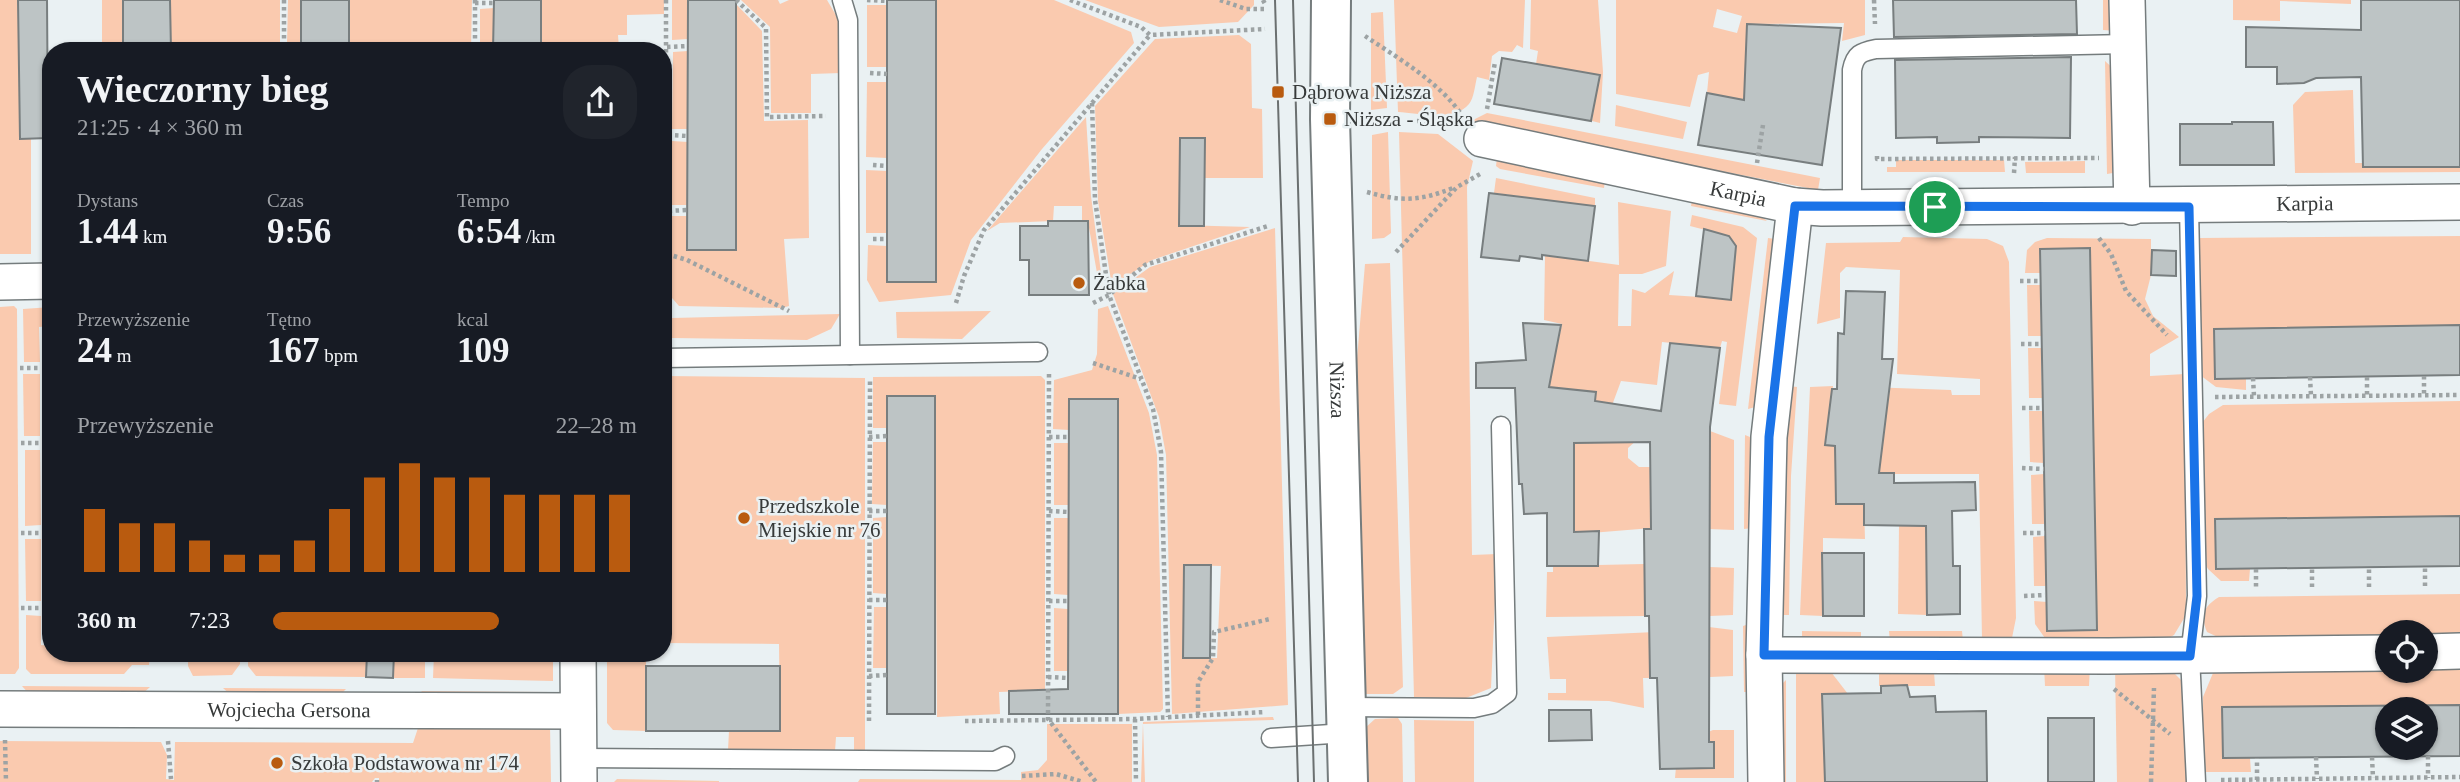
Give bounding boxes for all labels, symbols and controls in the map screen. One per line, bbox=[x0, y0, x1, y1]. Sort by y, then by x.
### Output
button: share bbox=[563, 65, 637, 139]
text: Wieczorny bieg bbox=[77, 68, 329, 110]
place label: Dąbrowa Niższa bbox=[1292, 80, 1432, 104]
marker: Dąbrowa Niższa bbox=[1270, 84, 1286, 100]
place label: Niższa - Śląska bbox=[1344, 107, 1474, 131]
marker: Niższa - Śląska bbox=[1322, 111, 1338, 127]
text: 21:25 · 4 × 360 m bbox=[77, 115, 243, 140]
street label: Karpia bbox=[1708, 176, 1769, 212]
pin bbox=[1905, 177, 1965, 237]
icon: arrive bbox=[1916, 188, 1954, 226]
text: Dystans bbox=[77, 190, 138, 211]
text: Czas bbox=[267, 190, 304, 211]
text: Tempo bbox=[457, 190, 510, 211]
street label: Karpia bbox=[2276, 191, 2334, 216]
text: 1.44 bbox=[77, 212, 138, 251]
text: 9:56 bbox=[267, 212, 331, 251]
text: 6:54 bbox=[457, 212, 521, 251]
text: km bbox=[138, 226, 167, 247]
text: /km bbox=[521, 226, 555, 247]
place label: Żabka bbox=[1093, 271, 1146, 295]
marker: Żabka bbox=[1071, 275, 1087, 291]
text: Przewyższenie bbox=[77, 309, 190, 330]
text: Tętno bbox=[267, 309, 311, 330]
text: kcal bbox=[457, 309, 489, 330]
text: 24 bbox=[77, 331, 112, 370]
text: 167 bbox=[267, 331, 320, 370]
text: 109 bbox=[457, 331, 510, 370]
text: m bbox=[112, 345, 132, 366]
text: bpm bbox=[320, 345, 358, 366]
street label: Niższa bbox=[1325, 361, 1350, 419]
text: Przewyższenie bbox=[77, 413, 214, 438]
text: 22–28 m bbox=[556, 413, 637, 438]
place label: Przedszkole Miejskie nr 76 bbox=[758, 494, 880, 542]
marker: Przedszkole Miejskie nr 76 bbox=[736, 510, 752, 526]
text: 360 m bbox=[77, 608, 136, 633]
text: 7:23 bbox=[189, 608, 230, 633]
map controls bbox=[2375, 620, 2438, 760]
button: locate bbox=[2375, 620, 2438, 683]
button: layers bbox=[2375, 697, 2438, 760]
street label: Wojciecha Gersona bbox=[207, 698, 371, 722]
place label: Szkoła Podstawowa nr 174 bbox=[291, 751, 520, 775]
marker: Szkoła Podstawowa nr 174 bbox=[269, 755, 285, 771]

